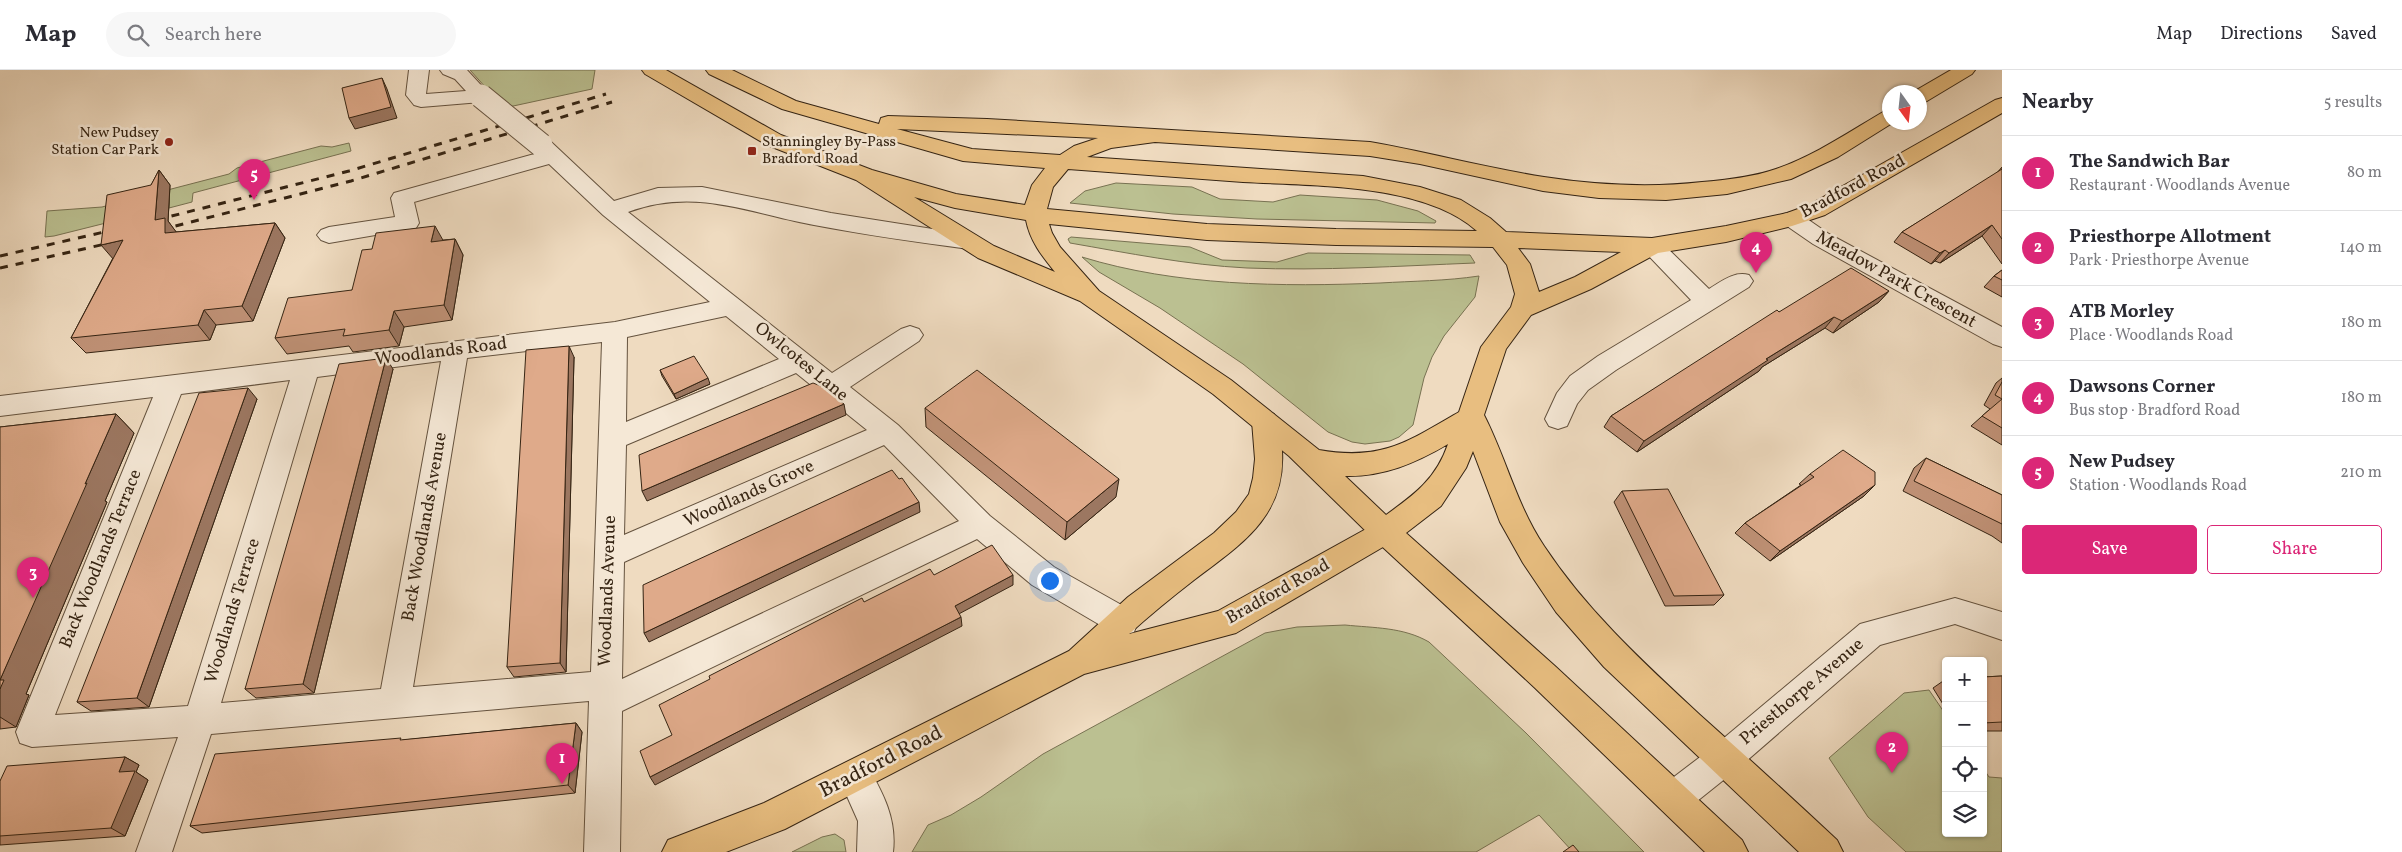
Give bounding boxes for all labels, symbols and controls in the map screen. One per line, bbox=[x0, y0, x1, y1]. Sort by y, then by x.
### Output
search box bbox=[106, 12, 456, 57]
text: Map bbox=[25, 18, 76, 52]
icon: search bbox=[124, 21, 152, 49]
text: Search here bbox=[164, 22, 262, 48]
text: Map bbox=[2156, 22, 2192, 47]
text: Directions bbox=[2220, 22, 2303, 47]
text: Saved bbox=[2331, 22, 2377, 47]
north arrow bbox=[1882, 85, 1927, 130]
text: Nearby bbox=[2022, 88, 2093, 117]
text: 5 results bbox=[2324, 92, 2382, 114]
place label: New Pudsey Station Car Park bbox=[51, 123, 159, 161]
place label: Stanningley By-Pass Bradford Road bbox=[762, 132, 896, 170]
marker: New Pudsey Station Car Park bbox=[163, 136, 175, 148]
marker: Stanningley By-Pass Bradford Road bbox=[746, 145, 758, 157]
street label: Bradford Road bbox=[1796, 149, 1910, 225]
text: The Sandwich Bar bbox=[2069, 149, 2230, 175]
pin: 5 bbox=[238, 159, 270, 200]
text: 1 bbox=[2035, 162, 2041, 184]
text: 80 m bbox=[2347, 162, 2382, 184]
text: Restaurant · Woodlands Avenue bbox=[2069, 175, 2290, 197]
text: Priesthorpe Allotment bbox=[2069, 224, 2271, 250]
street label: Meadow Park Crescent bbox=[1811, 225, 1981, 335]
pin: 4 bbox=[1740, 232, 1772, 273]
text: 2 bbox=[2034, 237, 2042, 259]
text: 140 m bbox=[2340, 237, 2382, 259]
text: Park · Priesthorpe Avenue bbox=[2069, 250, 2249, 272]
text: ATB Morley bbox=[2069, 299, 2174, 325]
text: 3 bbox=[2034, 312, 2042, 334]
text: 180 m bbox=[2341, 312, 2382, 334]
street label: Owlcotes Lane bbox=[749, 316, 853, 408]
text: Place · Woodlands Road bbox=[2069, 325, 2233, 347]
street label: Woodlands Road bbox=[373, 331, 509, 373]
text: Dawsons Corner bbox=[2069, 374, 2215, 400]
text: 4 bbox=[2033, 387, 2043, 409]
text: 180 m bbox=[2341, 387, 2382, 409]
text: Bus stop · Bradford Road bbox=[2069, 400, 2240, 422]
street label: Back Woodlands Avenue bbox=[396, 430, 454, 624]
text: New Pudsey bbox=[2069, 449, 2175, 475]
street label: Woodlands Grove bbox=[680, 454, 818, 534]
text: 5 bbox=[2034, 462, 2042, 484]
text: 210 m bbox=[2340, 462, 2382, 484]
street label: Back Woodlands Terrace bbox=[54, 466, 148, 652]
text: Station · Woodlands Road bbox=[2069, 475, 2247, 497]
street label: Woodlands Avenue bbox=[593, 515, 623, 667]
button: Save bbox=[2022, 525, 2197, 574]
button: Share bbox=[2207, 525, 2382, 574]
street label: Woodlands Terrace bbox=[199, 535, 267, 687]
street label: Bradford Road bbox=[1221, 553, 1335, 631]
pin: 3 bbox=[17, 557, 49, 598]
your location bbox=[1037, 568, 1063, 594]
street label: Priesthorpe Avenue bbox=[1735, 633, 1869, 751]
map controls bbox=[1942, 657, 1987, 837]
button: + bbox=[1942, 657, 1987, 702]
button: − bbox=[1942, 702, 1987, 747]
street label: Bradford Road bbox=[814, 718, 948, 806]
pin: 2 bbox=[1876, 732, 1908, 773]
pin: 1 bbox=[546, 743, 578, 784]
button: locate bbox=[1942, 747, 1987, 792]
button: layers bbox=[1942, 792, 1987, 837]

